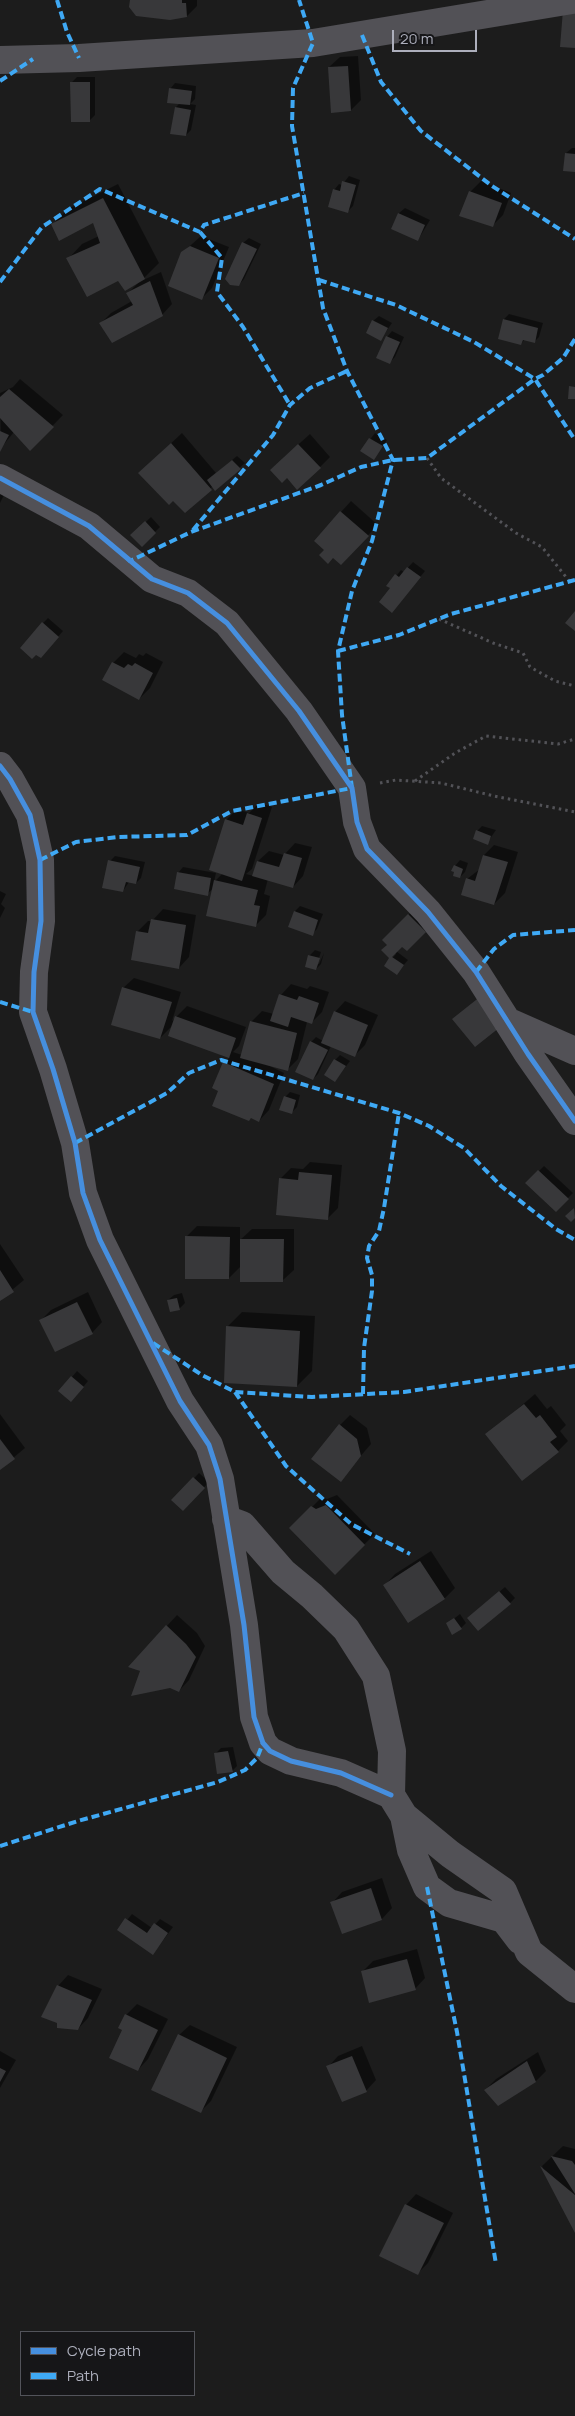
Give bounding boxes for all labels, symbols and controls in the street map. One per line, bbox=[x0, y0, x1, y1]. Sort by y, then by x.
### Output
scale bar bbox=[395, 20, 480, 52]
text: 20 m bbox=[400, 28, 433, 49]
legend bbox=[20, 2331, 195, 2396]
text: Cycle path bbox=[67, 2340, 141, 2361]
text: Path bbox=[67, 2365, 99, 2386]

